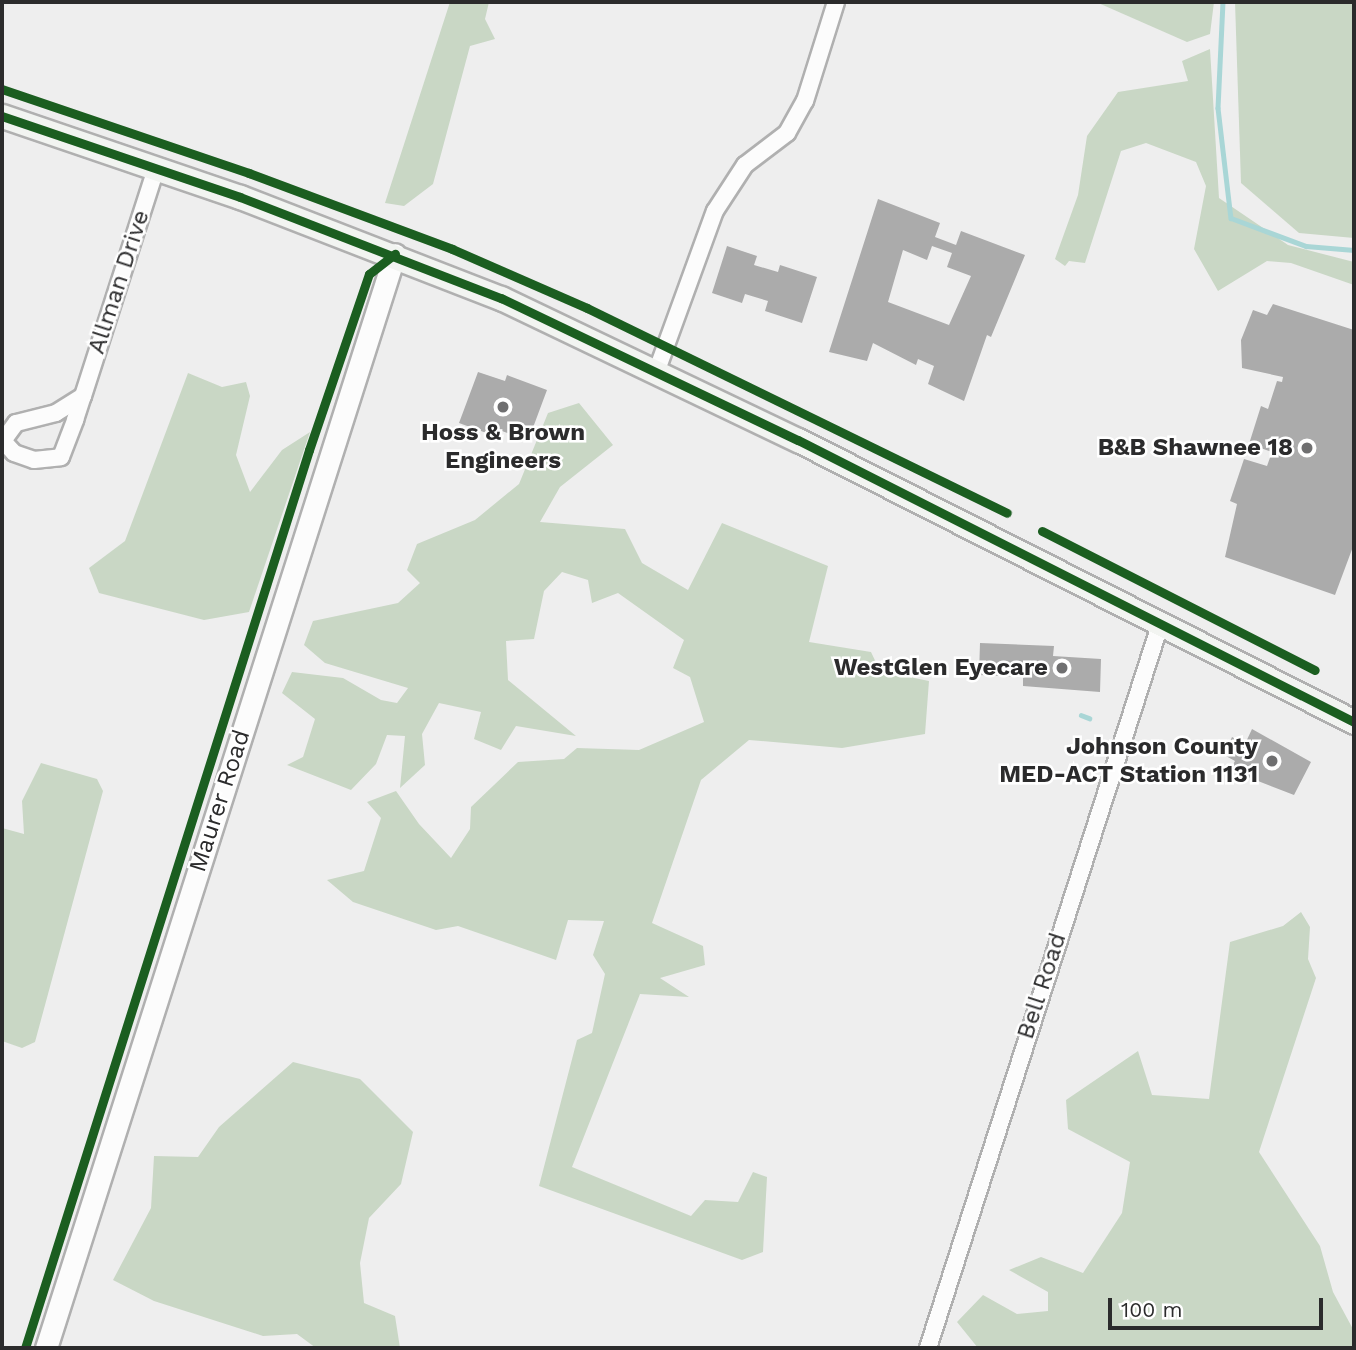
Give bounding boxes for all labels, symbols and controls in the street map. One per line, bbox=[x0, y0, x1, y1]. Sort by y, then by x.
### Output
street label: Allman Drive bbox=[82, 206, 156, 358]
marker: Hoss & Brown Engineers bbox=[495, 399, 511, 415]
place label: Hoss & Brown Engineers bbox=[421, 419, 585, 475]
place label: B&B Shawnee 18 bbox=[1097, 434, 1293, 462]
marker: B&B Shawnee 18 bbox=[1299, 440, 1315, 456]
place label: WestGlen Eyecare bbox=[834, 654, 1048, 682]
marker: WestGlen Eyecare bbox=[1054, 660, 1070, 676]
street label: Maurer Road bbox=[183, 726, 257, 876]
place label: Johnson County MED-ACT Station 1131 bbox=[999, 733, 1258, 789]
marker: Johnson County MED-ACT Station 1131 bbox=[1264, 753, 1280, 769]
street label: Bell Road bbox=[1011, 929, 1073, 1043]
scale bar bbox=[1111, 1284, 1326, 1328]
text: 100 m bbox=[1121, 1297, 1183, 1322]

